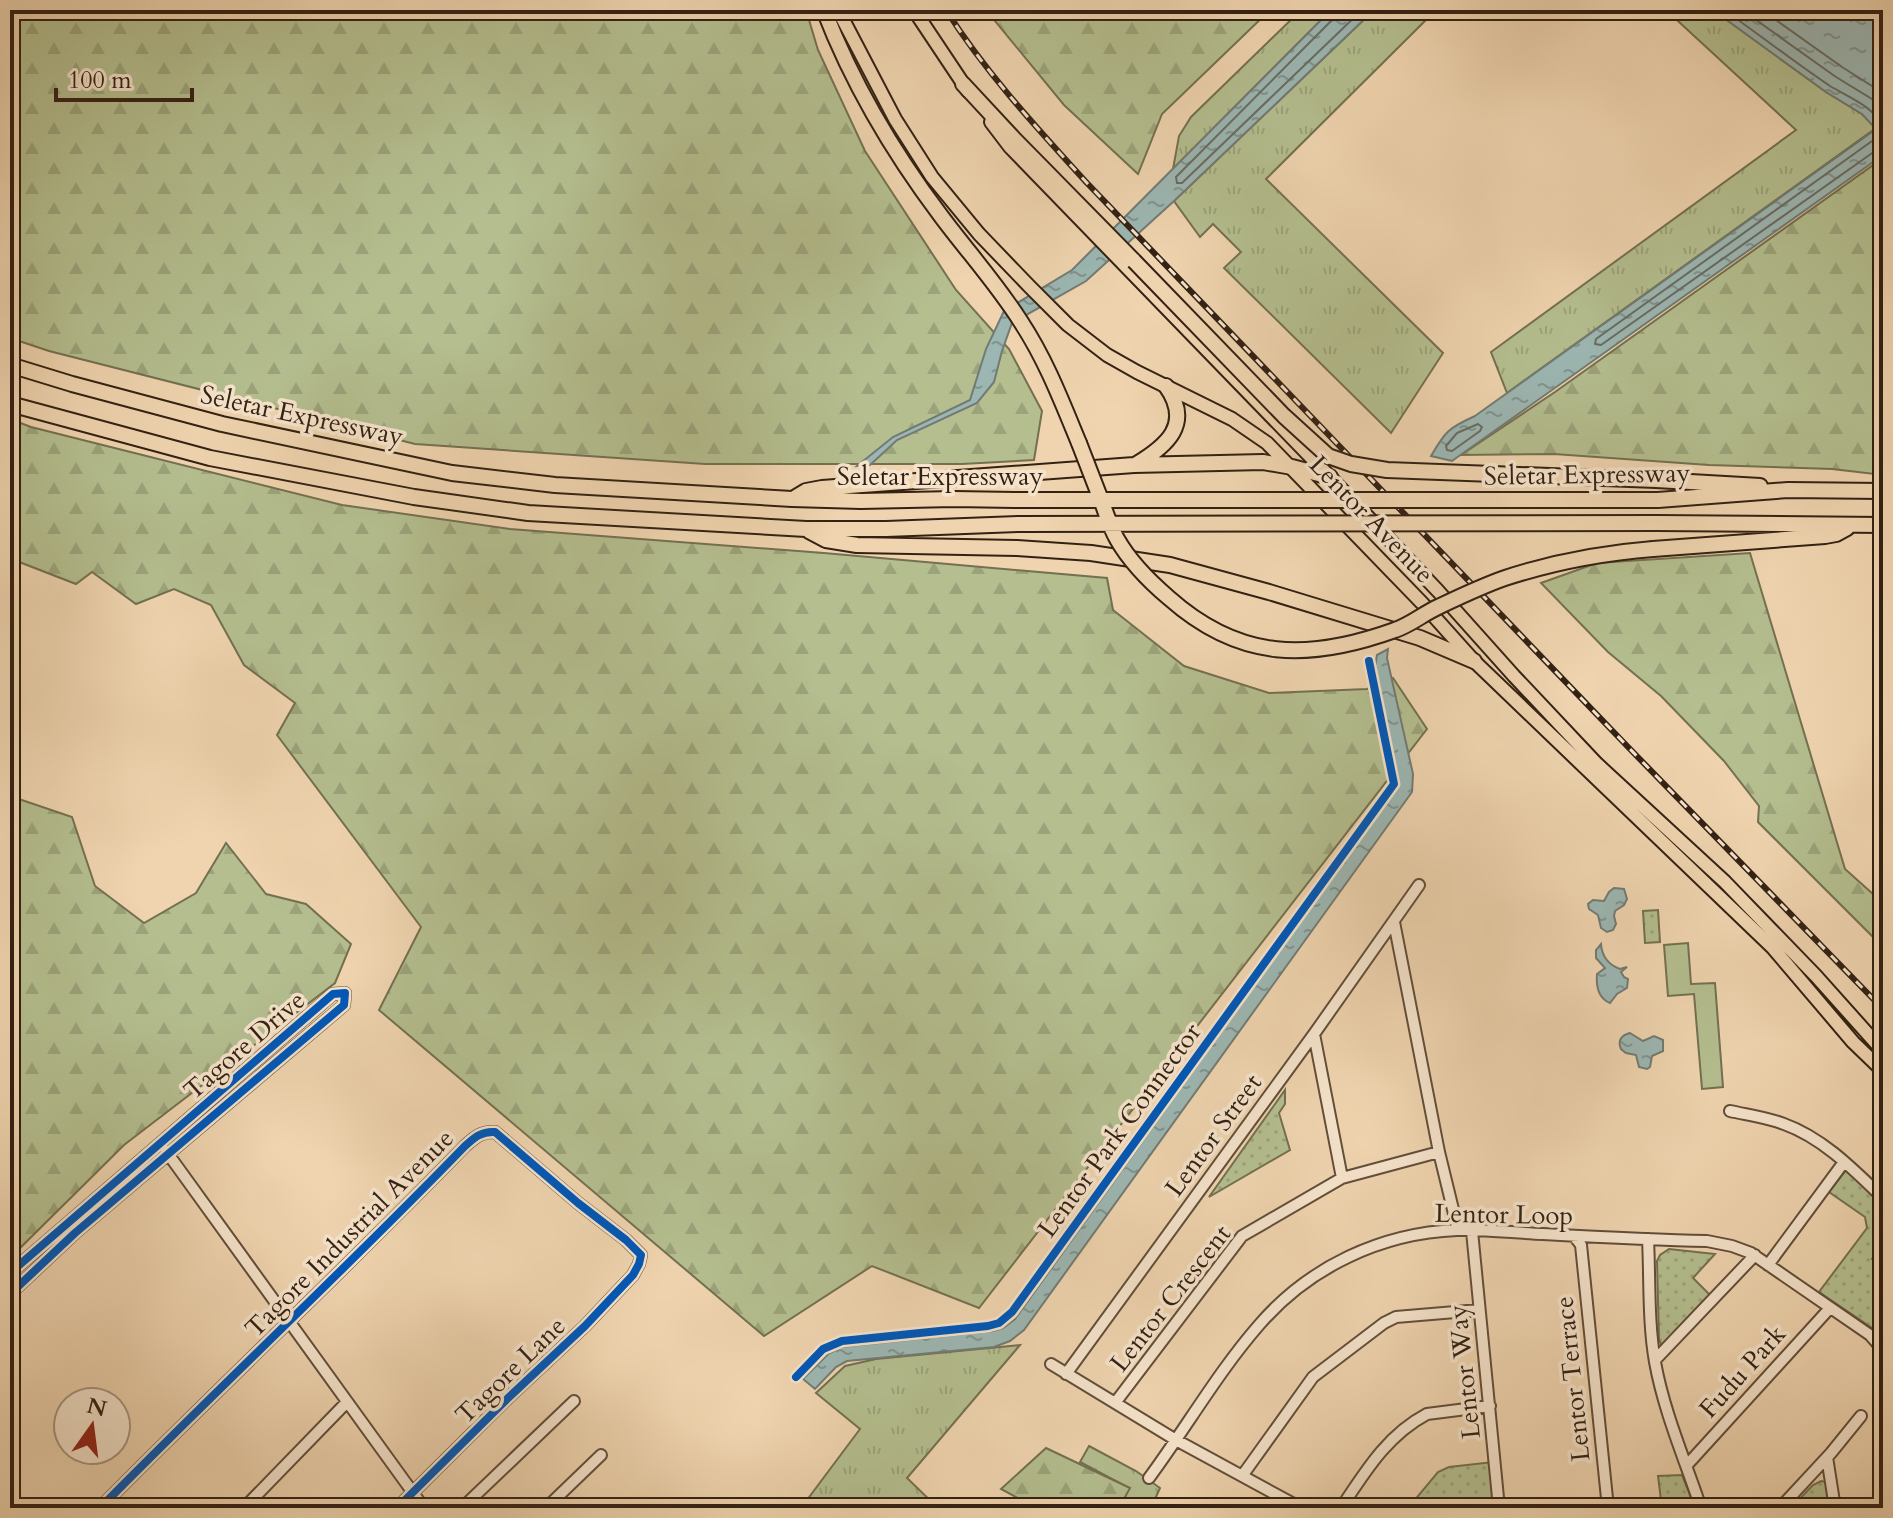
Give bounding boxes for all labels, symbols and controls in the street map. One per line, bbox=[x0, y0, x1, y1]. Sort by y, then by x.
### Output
scale bar bbox=[56, 52, 192, 102]
text: 100 m bbox=[68, 64, 132, 97]
street label: Seletar Expressway bbox=[197, 377, 407, 454]
street label: Lentor Avenue bbox=[1302, 448, 1442, 591]
street label: Seletar Expressway bbox=[1483, 455, 1691, 494]
street label: Seletar Expressway bbox=[837, 459, 1043, 494]
street label: Tagore Drive bbox=[176, 983, 312, 1108]
street label: Lentor Park Connector bbox=[1030, 1016, 1209, 1245]
street label: Lentor Street bbox=[1157, 1067, 1270, 1204]
street label: Tagore Industrial Avenue bbox=[237, 1121, 461, 1345]
street label: Lentor Loop bbox=[1434, 1196, 1574, 1233]
street label: Lentor Crescent bbox=[1102, 1218, 1239, 1379]
street label: Lentor Terrace bbox=[1546, 1295, 1599, 1463]
street label: Lentor Way bbox=[1440, 1303, 1489, 1441]
street label: Tagore Lane bbox=[448, 1309, 573, 1432]
street label: Fudu Park bbox=[1691, 1317, 1794, 1425]
north arrow bbox=[52, 1386, 132, 1466]
text: N bbox=[84, 1391, 109, 1424]

